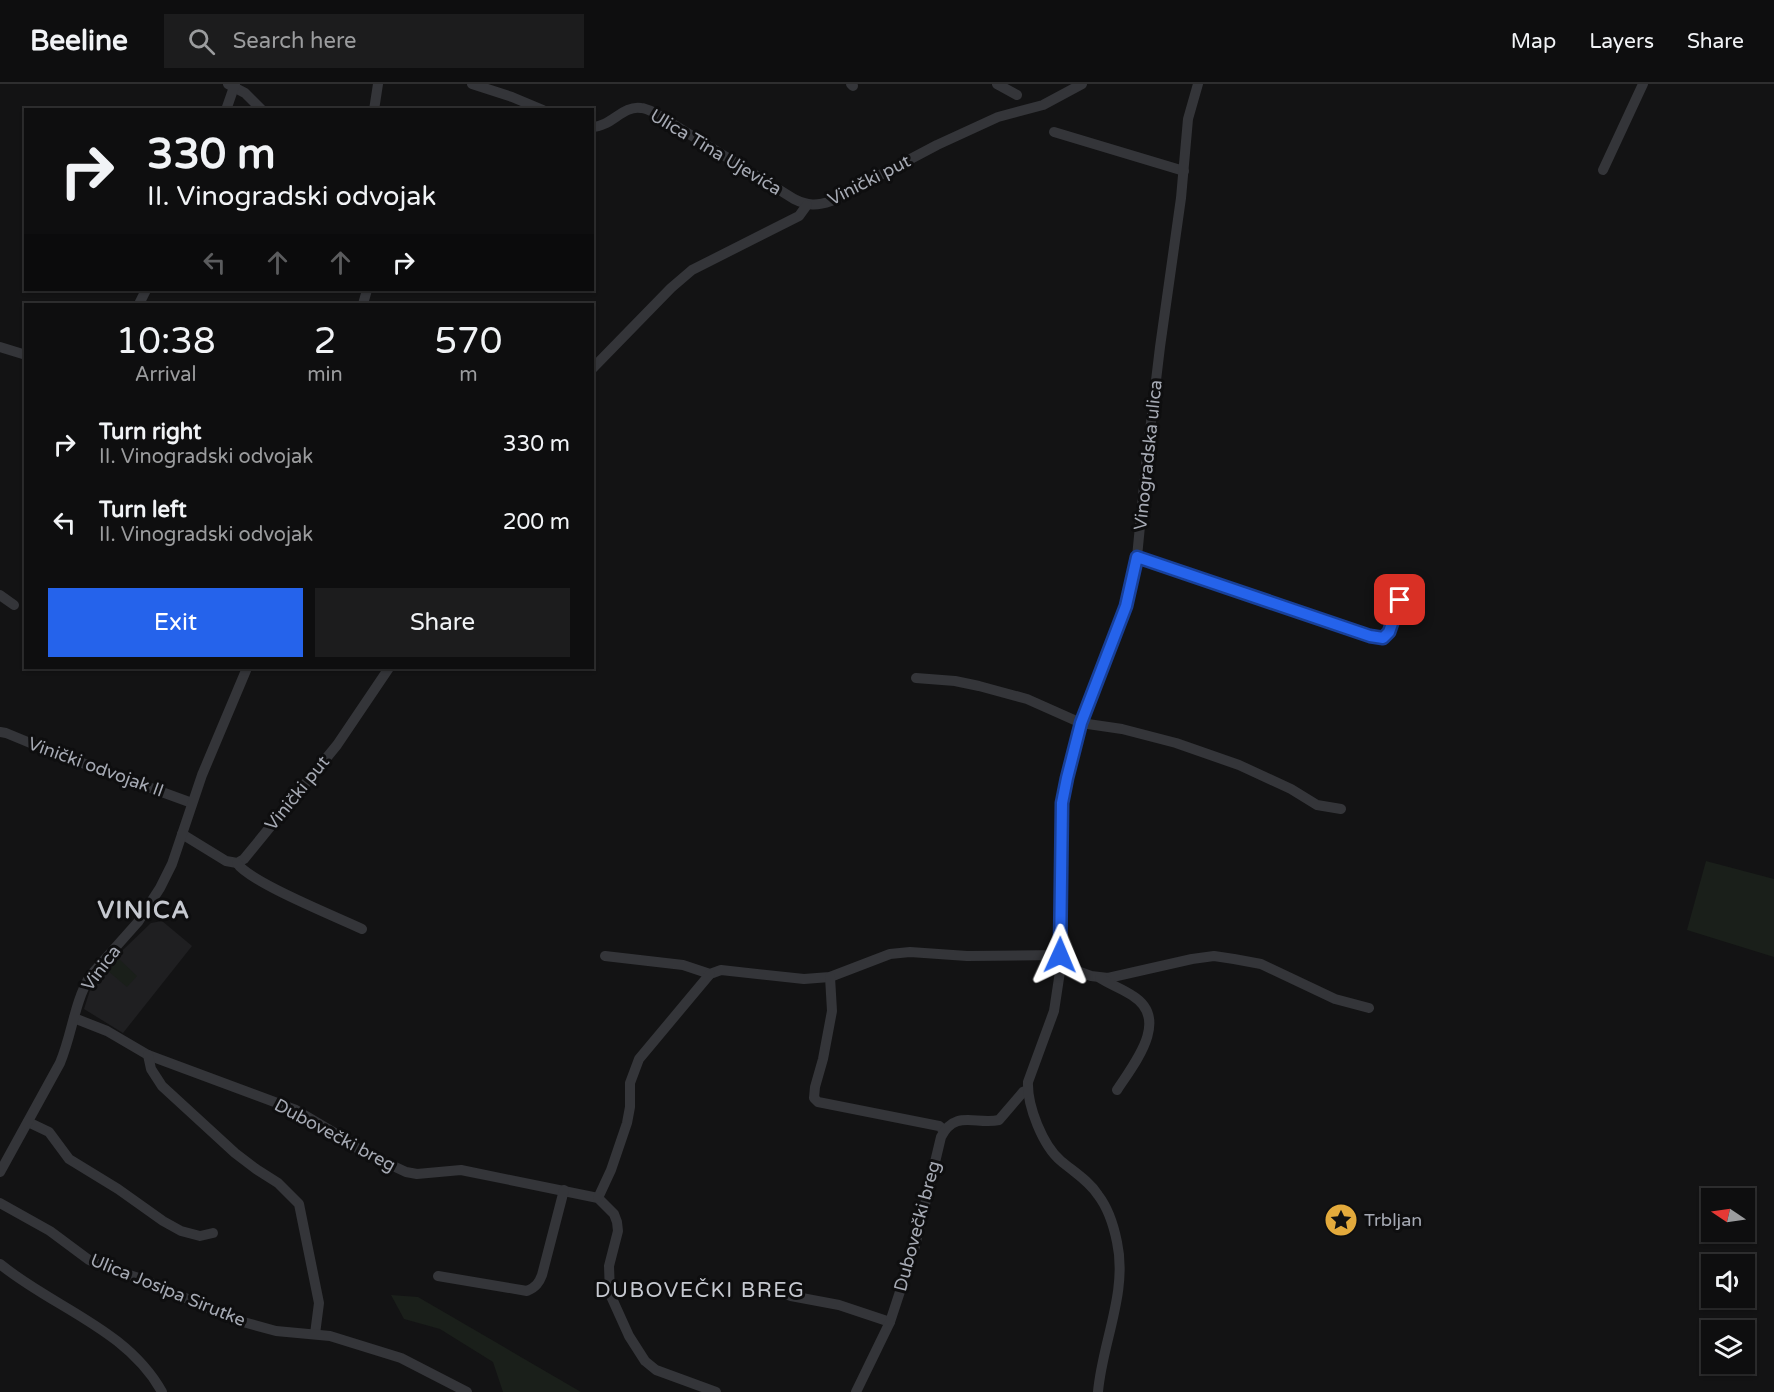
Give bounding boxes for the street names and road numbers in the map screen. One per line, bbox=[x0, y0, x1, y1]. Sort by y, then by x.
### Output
street label: Ulica Tina Ujevića bbox=[646, 104, 786, 200]
street label: Vinički put bbox=[824, 150, 914, 210]
street label: Vinogradska ulica bbox=[1129, 379, 1167, 531]
street label: Vinički odvojak II bbox=[25, 732, 167, 802]
street label: Vinički put bbox=[260, 751, 334, 835]
street label: Vinica bbox=[77, 941, 125, 995]
street label: Dubovečki breg bbox=[271, 1094, 399, 1176]
street label: Dubovečki breg bbox=[889, 1158, 945, 1294]
street label: Ulica Josipa Sirutke bbox=[87, 1249, 249, 1331]

